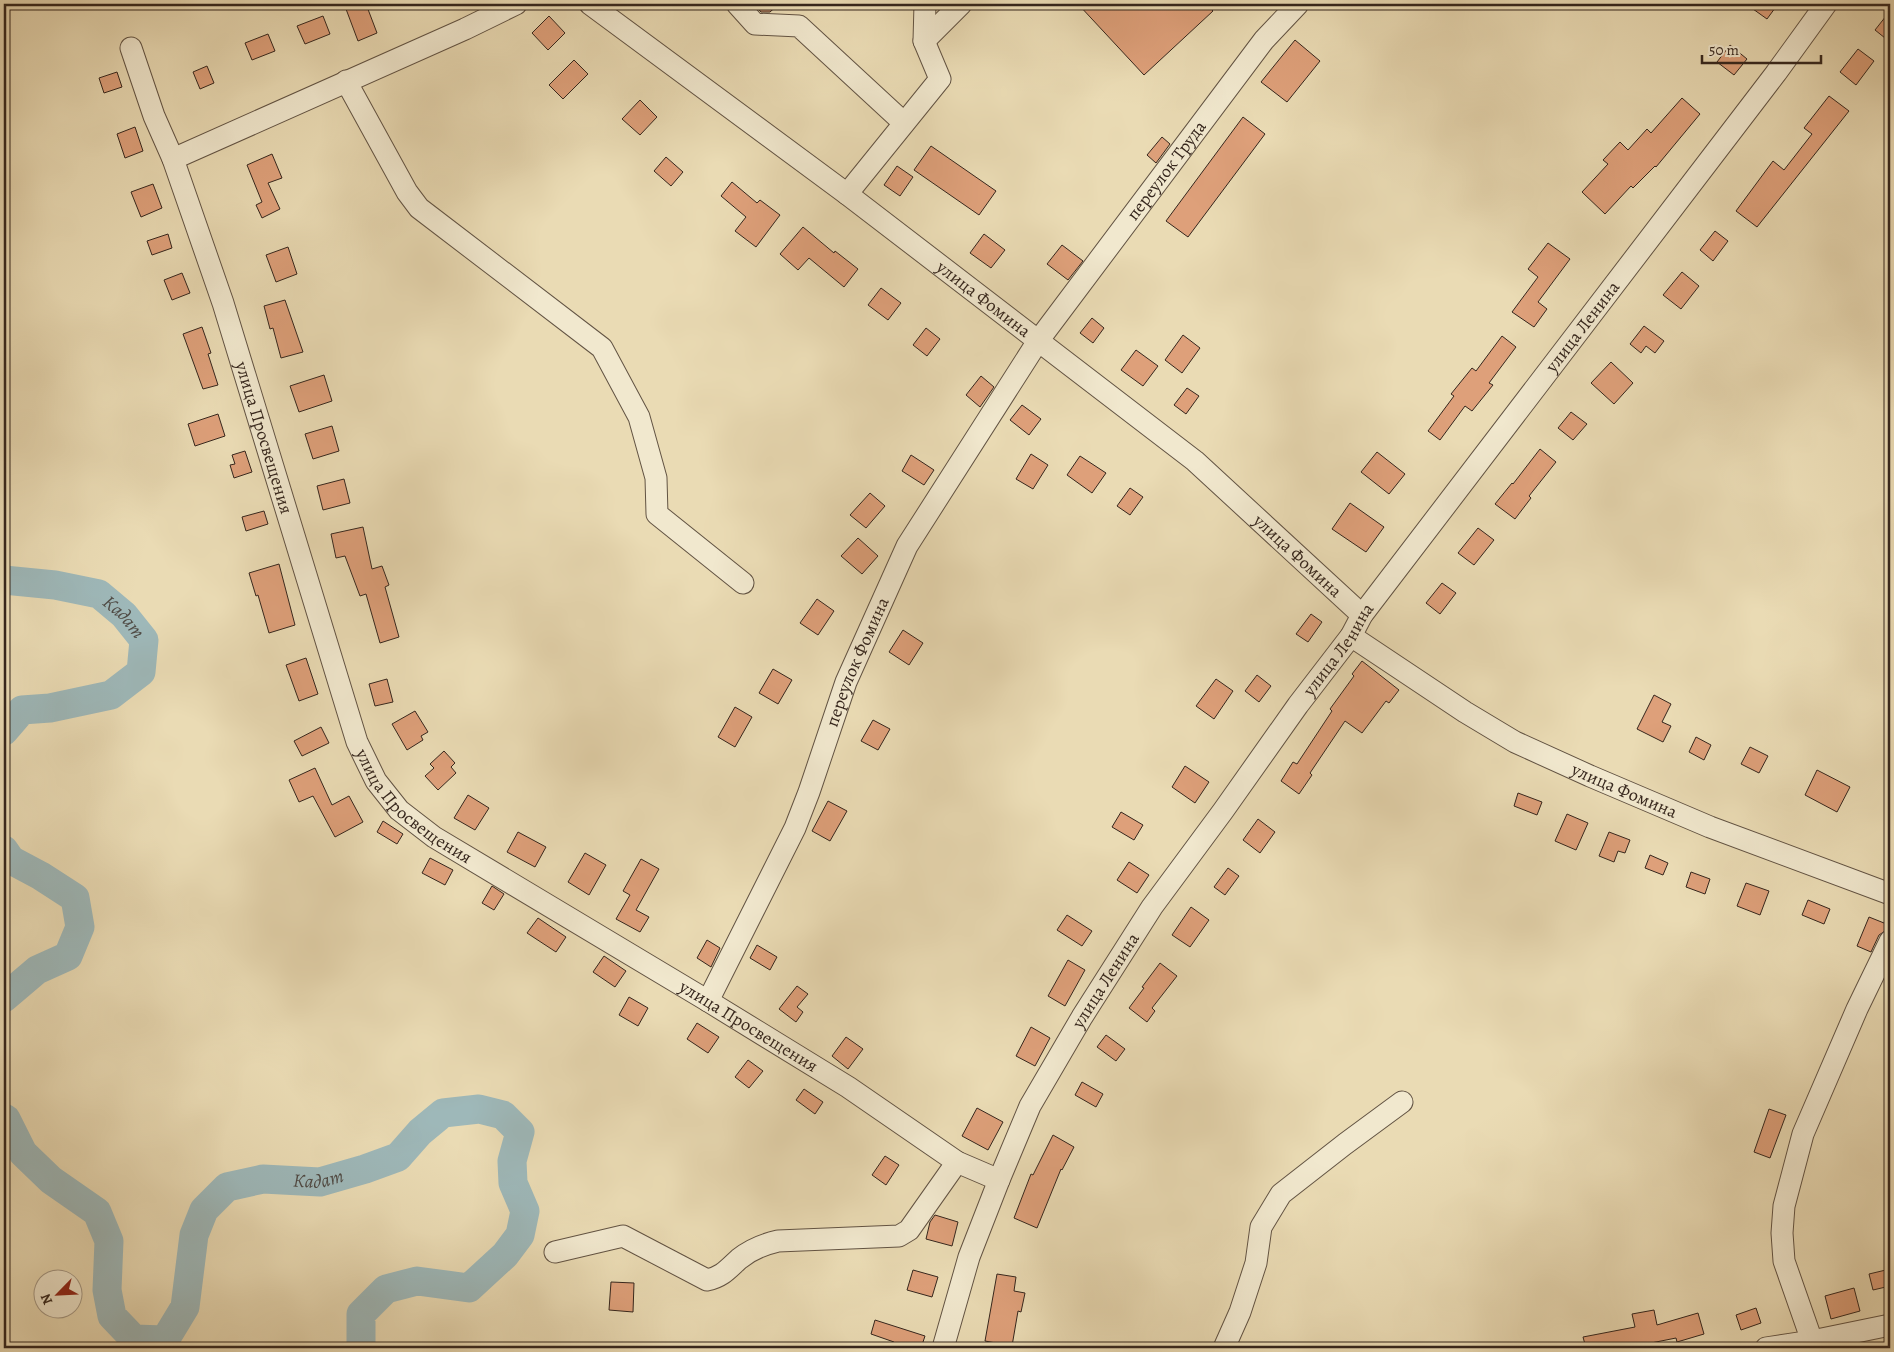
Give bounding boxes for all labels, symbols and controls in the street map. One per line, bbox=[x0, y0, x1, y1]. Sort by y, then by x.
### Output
scale bar bbox=[1702, 32, 1820, 64]
text: 50 m bbox=[1709, 40, 1739, 60]
street label: переулок Труда bbox=[1121, 115, 1212, 225]
street label: улица Фомина bbox=[931, 254, 1036, 343]
street label: улица Ленина bbox=[1539, 275, 1625, 378]
street label: улица Просвещения bbox=[229, 357, 299, 517]
street label: улица Фомина bbox=[1247, 508, 1348, 603]
water label: Кадат bbox=[97, 589, 151, 644]
street label: переулок Фомина bbox=[820, 593, 895, 730]
street label: улица Ленина bbox=[1297, 597, 1380, 702]
street label: улица Просвещения bbox=[350, 744, 476, 869]
street label: улица Фомина bbox=[1567, 757, 1682, 824]
street label: улица Ленина bbox=[1066, 927, 1145, 1033]
street label: улица Просвещения bbox=[674, 974, 822, 1078]
water label: Кадат bbox=[292, 1163, 347, 1195]
north arrow bbox=[32, 1270, 82, 1320]
text: N bbox=[36, 1291, 57, 1308]

